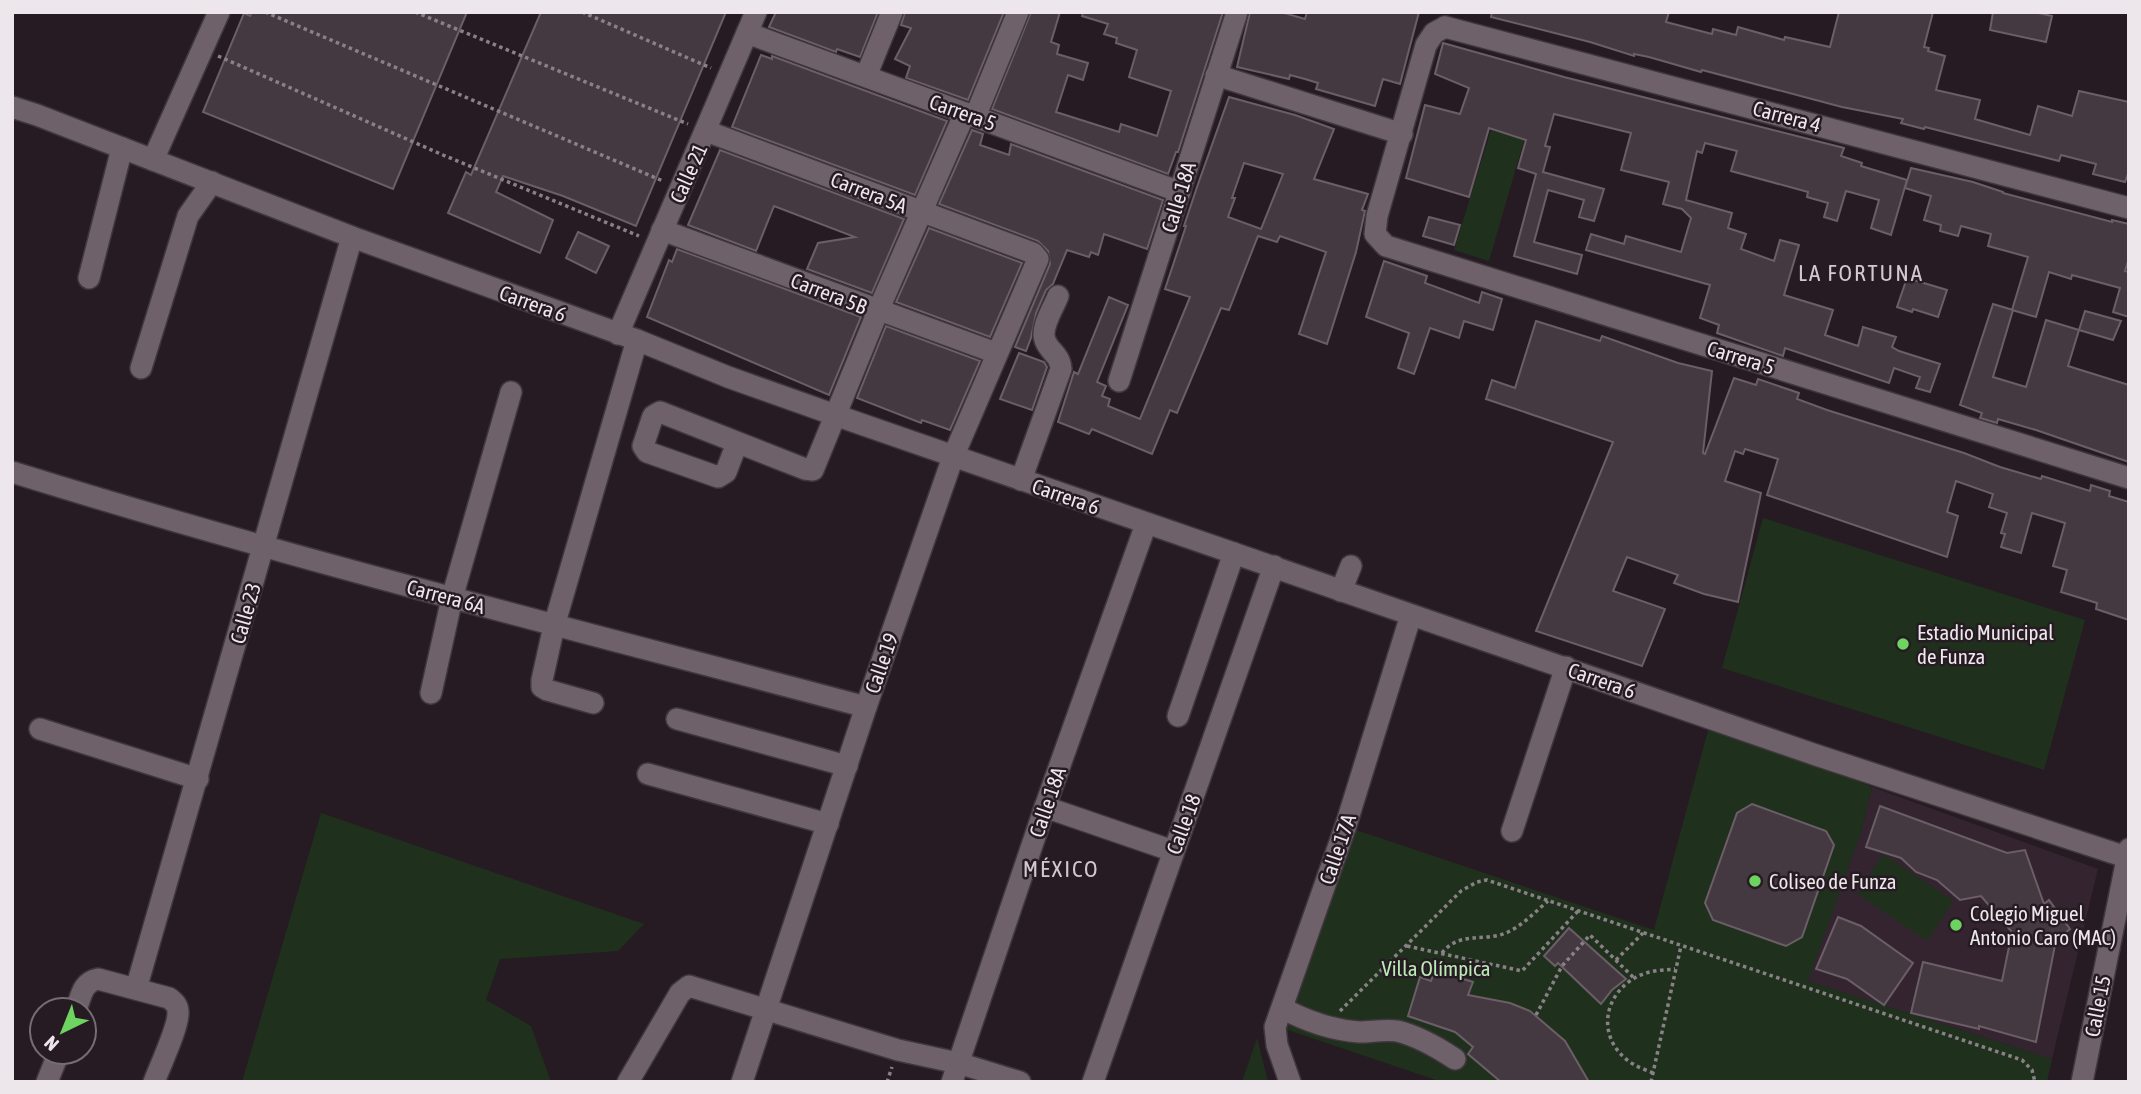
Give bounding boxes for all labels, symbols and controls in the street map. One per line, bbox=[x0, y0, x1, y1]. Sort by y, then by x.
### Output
street label: Carrera 5 bbox=[926, 89, 1000, 135]
street label: Carrera 4 bbox=[1750, 95, 1824, 137]
street label: Calle 21 bbox=[664, 140, 712, 206]
street label: Calle 18A bbox=[1156, 158, 1200, 235]
street label: Carrera 5A bbox=[827, 167, 911, 218]
district label: LA FORTUNA bbox=[1798, 260, 1924, 286]
street label: Carrera 5B bbox=[788, 268, 870, 318]
street label: Carrera 6 bbox=[496, 280, 570, 326]
street label: Carrera 5 bbox=[1704, 335, 1778, 379]
street label: Carrera 6 bbox=[1029, 473, 1103, 519]
street label: Carrera 6A bbox=[404, 574, 488, 618]
street label: Calle 23 bbox=[225, 580, 265, 646]
place label: Estadio Municipal de Funza bbox=[1917, 620, 2054, 668]
street label: Calle 19 bbox=[860, 630, 902, 696]
marker: Estadio Municipal de Funza bbox=[1895, 636, 1911, 652]
street label: Carrera 6 bbox=[1565, 657, 1639, 703]
street label: Calle 18A bbox=[1024, 763, 1070, 840]
street label: Calle 18 bbox=[1161, 791, 1205, 857]
street label: Calle 17A bbox=[1314, 810, 1360, 887]
district label: MÉXICO bbox=[1023, 856, 1099, 882]
place label: Coliseo de Funza bbox=[1769, 869, 1897, 893]
marker: Coliseo de Funza bbox=[1747, 873, 1763, 889]
place label: Colegio Miguel Antonio Caro (MAC) bbox=[1970, 901, 2116, 949]
marker: Colegio Miguel Antonio Caro (MAC) bbox=[1948, 917, 1964, 933]
park label: Villa Olímpica bbox=[1382, 956, 1491, 980]
street label: Calle 15 bbox=[2079, 973, 2115, 1039]
north arrow bbox=[28, 996, 98, 1066]
text: N bbox=[40, 1032, 63, 1055]

